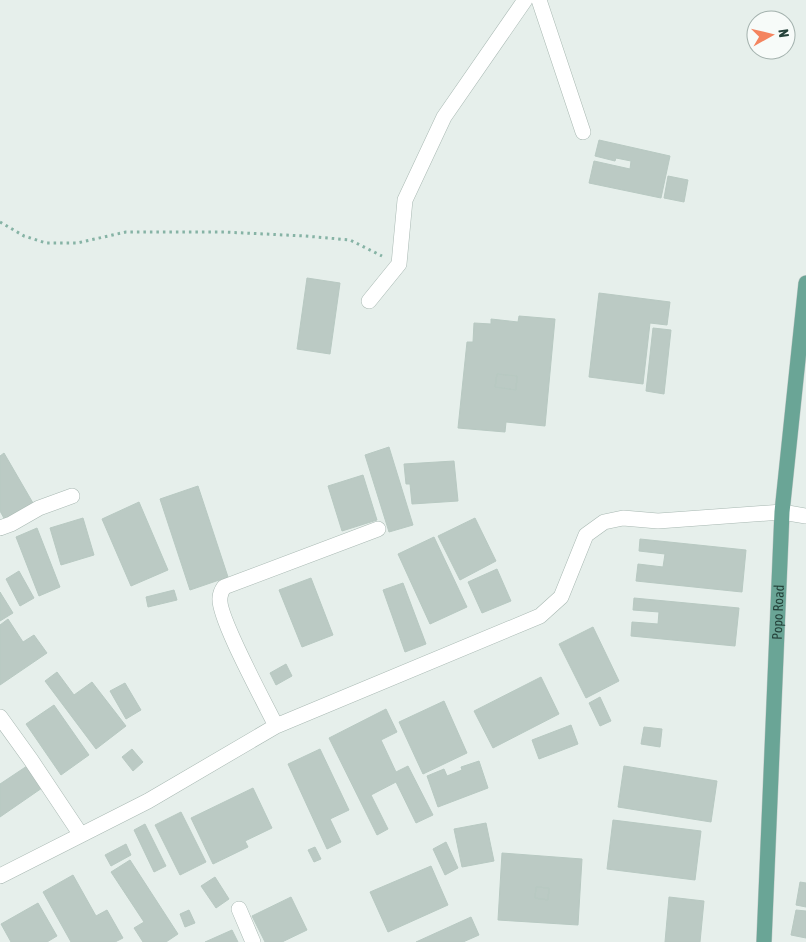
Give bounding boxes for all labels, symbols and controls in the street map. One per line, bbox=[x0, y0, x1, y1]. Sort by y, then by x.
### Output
north arrow bbox=[746, 10, 796, 60]
text: N bbox=[775, 28, 792, 38]
street label: Popo Road bbox=[769, 584, 787, 640]

